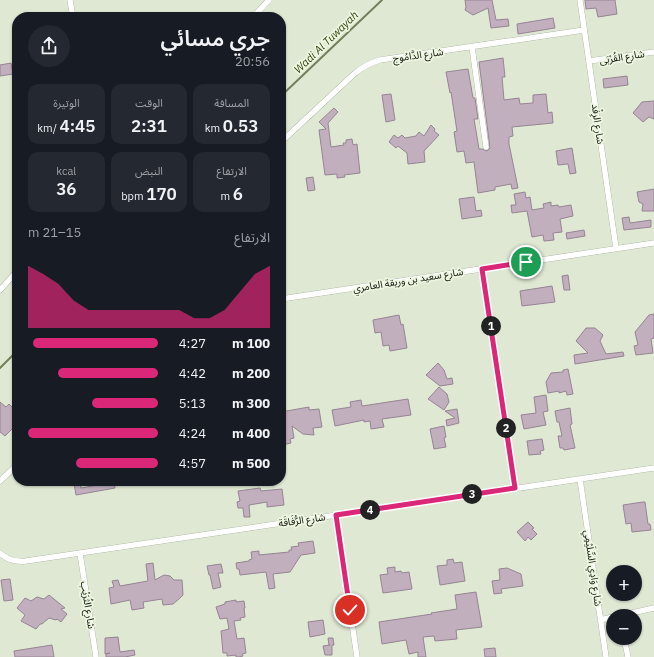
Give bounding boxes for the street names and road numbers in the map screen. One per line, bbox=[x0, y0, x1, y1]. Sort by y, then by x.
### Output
street label: شارع الدَّامُوج bbox=[392, 45, 444, 66]
street label: شارع القُرْبَى bbox=[598, 46, 646, 68]
street label: شارع الرِفْد bbox=[588, 103, 608, 145]
street label: شارع سعيد بن وريقة العامري bbox=[352, 265, 464, 296]
street label: شارع الرُّفَاقَة bbox=[278, 510, 327, 531]
street label: شارع وَادِي السِّلَيْمِي bbox=[580, 529, 605, 607]
street label: شارع الثُرَيْب bbox=[77, 580, 99, 630]

